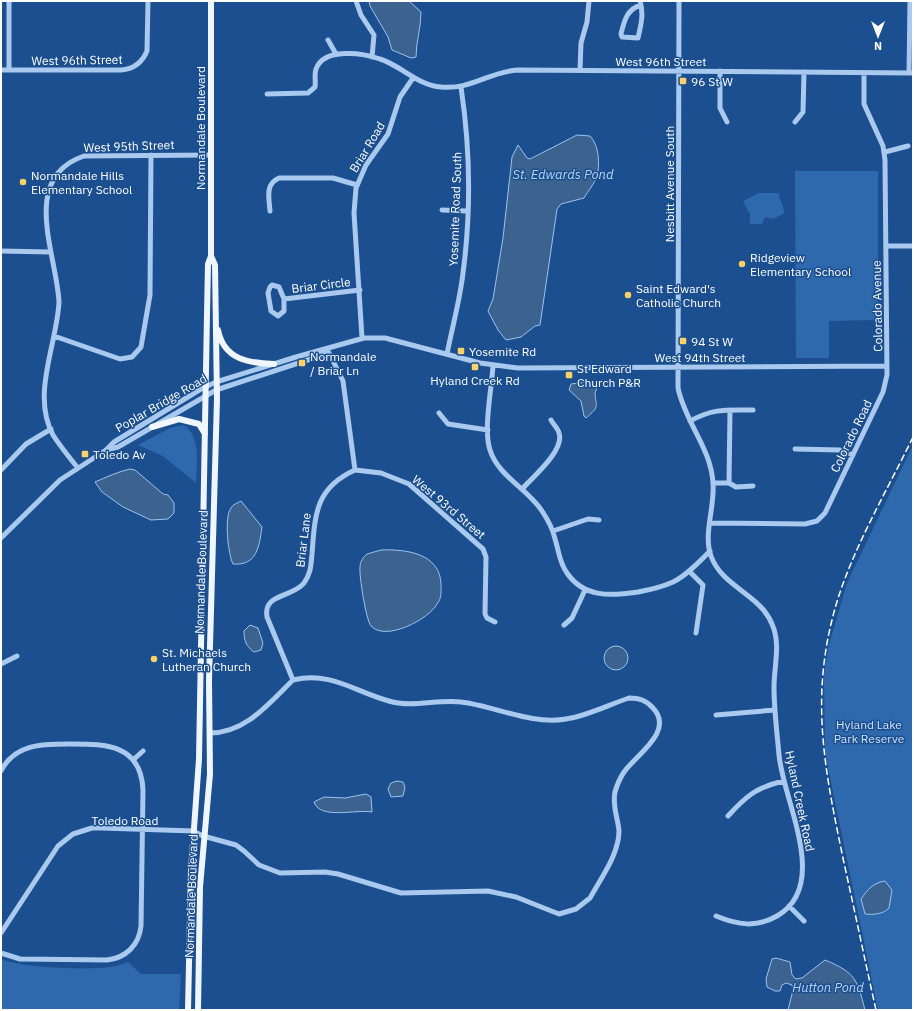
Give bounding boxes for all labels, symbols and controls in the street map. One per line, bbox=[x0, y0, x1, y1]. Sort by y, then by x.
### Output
north arrow bbox=[858, 16, 898, 56]
text: N bbox=[874, 39, 882, 53]
street label: West 96th Street bbox=[31, 52, 123, 68]
street label: West 96th Street bbox=[615, 54, 707, 69]
street label: Normandale Boulevard bbox=[193, 66, 208, 190]
place label: 96 St W bbox=[691, 74, 733, 89]
marker: 96 St W bbox=[678, 76, 688, 86]
street label: Briar Road bbox=[346, 119, 388, 175]
street label: Nesbitt Avenue South bbox=[662, 126, 677, 242]
street label: West 95th Street bbox=[83, 137, 175, 155]
street label: Yosemite Road South bbox=[446, 151, 464, 267]
water label: St. Edwards Pond bbox=[513, 166, 614, 183]
place label: Normandale Hills Elementary School bbox=[31, 168, 132, 197]
marker: Normandale Hills Elementary School bbox=[18, 177, 28, 187]
place label: Ridgeview Elementary School bbox=[750, 250, 851, 279]
marker: Ridgeview Elementary School bbox=[737, 259, 747, 269]
street label: Colorado Avenue bbox=[869, 260, 885, 352]
street label: Briar Circle bbox=[291, 274, 352, 296]
place label: Saint Edward's Catholic Church bbox=[636, 281, 721, 310]
marker: Saint Edward's Catholic Church bbox=[623, 290, 633, 300]
place label: 94 St W bbox=[691, 334, 733, 349]
marker: 94 St W bbox=[678, 336, 688, 346]
place label: Yosemite Rd bbox=[469, 344, 536, 359]
marker: Yosemite Rd bbox=[456, 346, 466, 356]
place label: Normandale / Briar Ln bbox=[310, 349, 377, 378]
street label: West 94th Street bbox=[654, 350, 746, 365]
marker: Normandale / Briar Ln bbox=[297, 358, 307, 368]
place label: St Edward Church P&R bbox=[577, 361, 641, 390]
marker: Hyland Creek Rd bbox=[470, 362, 480, 372]
marker: St Edward Church P&R bbox=[564, 370, 574, 380]
street label: Poplar Bridge Road bbox=[113, 371, 209, 435]
place label: Hyland Creek Rd bbox=[430, 373, 520, 388]
street label: Colorado Road bbox=[827, 397, 875, 475]
place label: Toledo Av bbox=[93, 447, 146, 462]
marker: Toledo Av bbox=[80, 449, 90, 459]
street label: West 93rd Street bbox=[409, 472, 489, 542]
street label: Normandale Boulevard bbox=[191, 510, 211, 634]
street label: Briar Lane bbox=[292, 512, 314, 568]
place label: St. Michaels Lutheran Church bbox=[162, 645, 251, 674]
marker: St. Michaels Lutheran Church bbox=[149, 654, 159, 664]
park label: Hyland Lake Park Reserve bbox=[834, 717, 905, 746]
street label: Hyland Creek Road bbox=[782, 749, 818, 853]
street label: Toledo Road bbox=[92, 813, 158, 828]
street label: Normandale Boulevard bbox=[181, 834, 201, 958]
water label: Hutton Pond bbox=[792, 979, 864, 996]

